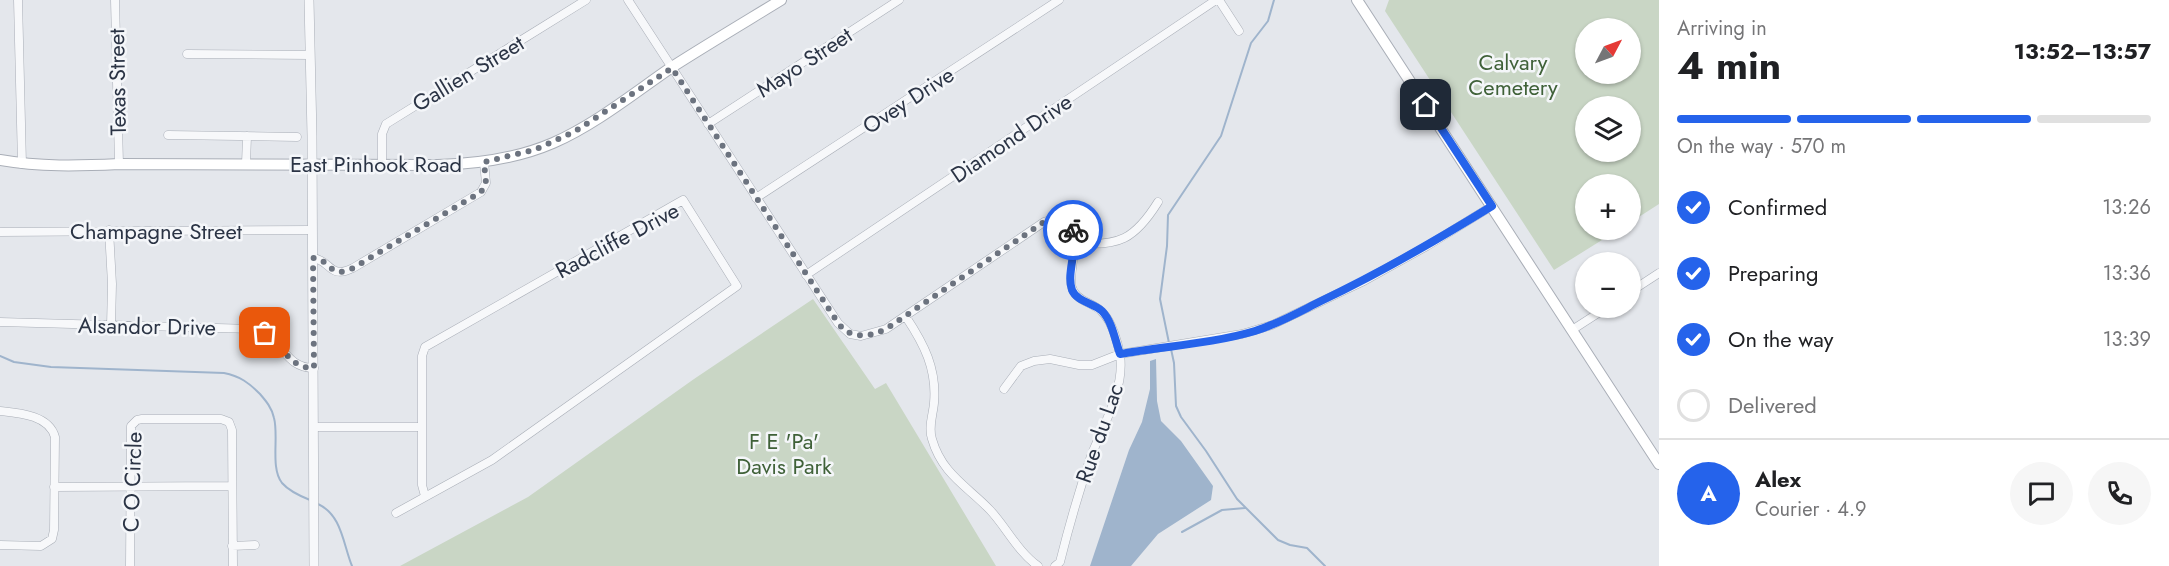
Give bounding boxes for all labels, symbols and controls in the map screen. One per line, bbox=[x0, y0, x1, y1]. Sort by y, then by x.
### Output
text: Arriving in bbox=[1677, 14, 1767, 43]
north arrow bbox=[1575, 18, 1641, 84]
map controls bbox=[1575, 18, 1641, 318]
street label: Mayo Street bbox=[750, 19, 859, 105]
street label: Gallien Street bbox=[406, 27, 531, 119]
street label: Texas Street bbox=[100, 28, 134, 136]
text: 13:52–13:57 bbox=[2014, 35, 2151, 67]
text: 4 min bbox=[1677, 37, 1781, 94]
park label: Calvary Cemetery bbox=[1468, 46, 1558, 103]
street label: Ovey Drive bbox=[856, 58, 960, 142]
pin bbox=[1400, 79, 1451, 130]
street label: Diamond Drive bbox=[944, 86, 1078, 190]
icon: home bbox=[1409, 88, 1442, 121]
button: layers bbox=[1575, 96, 1641, 162]
text: On the way · 570 m bbox=[1677, 132, 1846, 161]
street label: East Pinhook Road bbox=[290, 148, 462, 180]
button: + bbox=[1575, 174, 1641, 240]
icon: check bbox=[1677, 191, 1710, 224]
text: Confirmed bbox=[1728, 191, 1827, 223]
text: 13:26 bbox=[2102, 193, 2151, 222]
street label: Radcliffe Drive bbox=[549, 194, 685, 286]
courier bbox=[1043, 200, 1103, 260]
icon: bike bbox=[1057, 214, 1090, 247]
street label: Champagne Street bbox=[70, 215, 243, 247]
button: − bbox=[1575, 252, 1641, 318]
icon: check bbox=[1677, 257, 1710, 290]
text: Preparing bbox=[1728, 257, 1819, 289]
text: 13:36 bbox=[2103, 259, 2151, 288]
pin bbox=[239, 307, 290, 358]
street label: Alsandor Drive bbox=[78, 309, 216, 343]
icon: bag bbox=[248, 316, 281, 349]
icon: check bbox=[1677, 323, 1710, 356]
text: On the way bbox=[1728, 323, 1833, 355]
text: 13:39 bbox=[2103, 325, 2151, 354]
street label: Rue du Lac bbox=[1067, 379, 1131, 487]
text: Delivered bbox=[1728, 389, 1817, 421]
park label: F E 'Pa' Davis Park bbox=[736, 425, 832, 482]
street label: C O Circle bbox=[114, 431, 150, 533]
button: chat bbox=[2010, 462, 2073, 525]
button: phone bbox=[2088, 462, 2151, 525]
text: Alex bbox=[1755, 463, 1801, 495]
text: A bbox=[1700, 477, 1717, 509]
text: Courier · 4.9 bbox=[1755, 495, 1867, 524]

